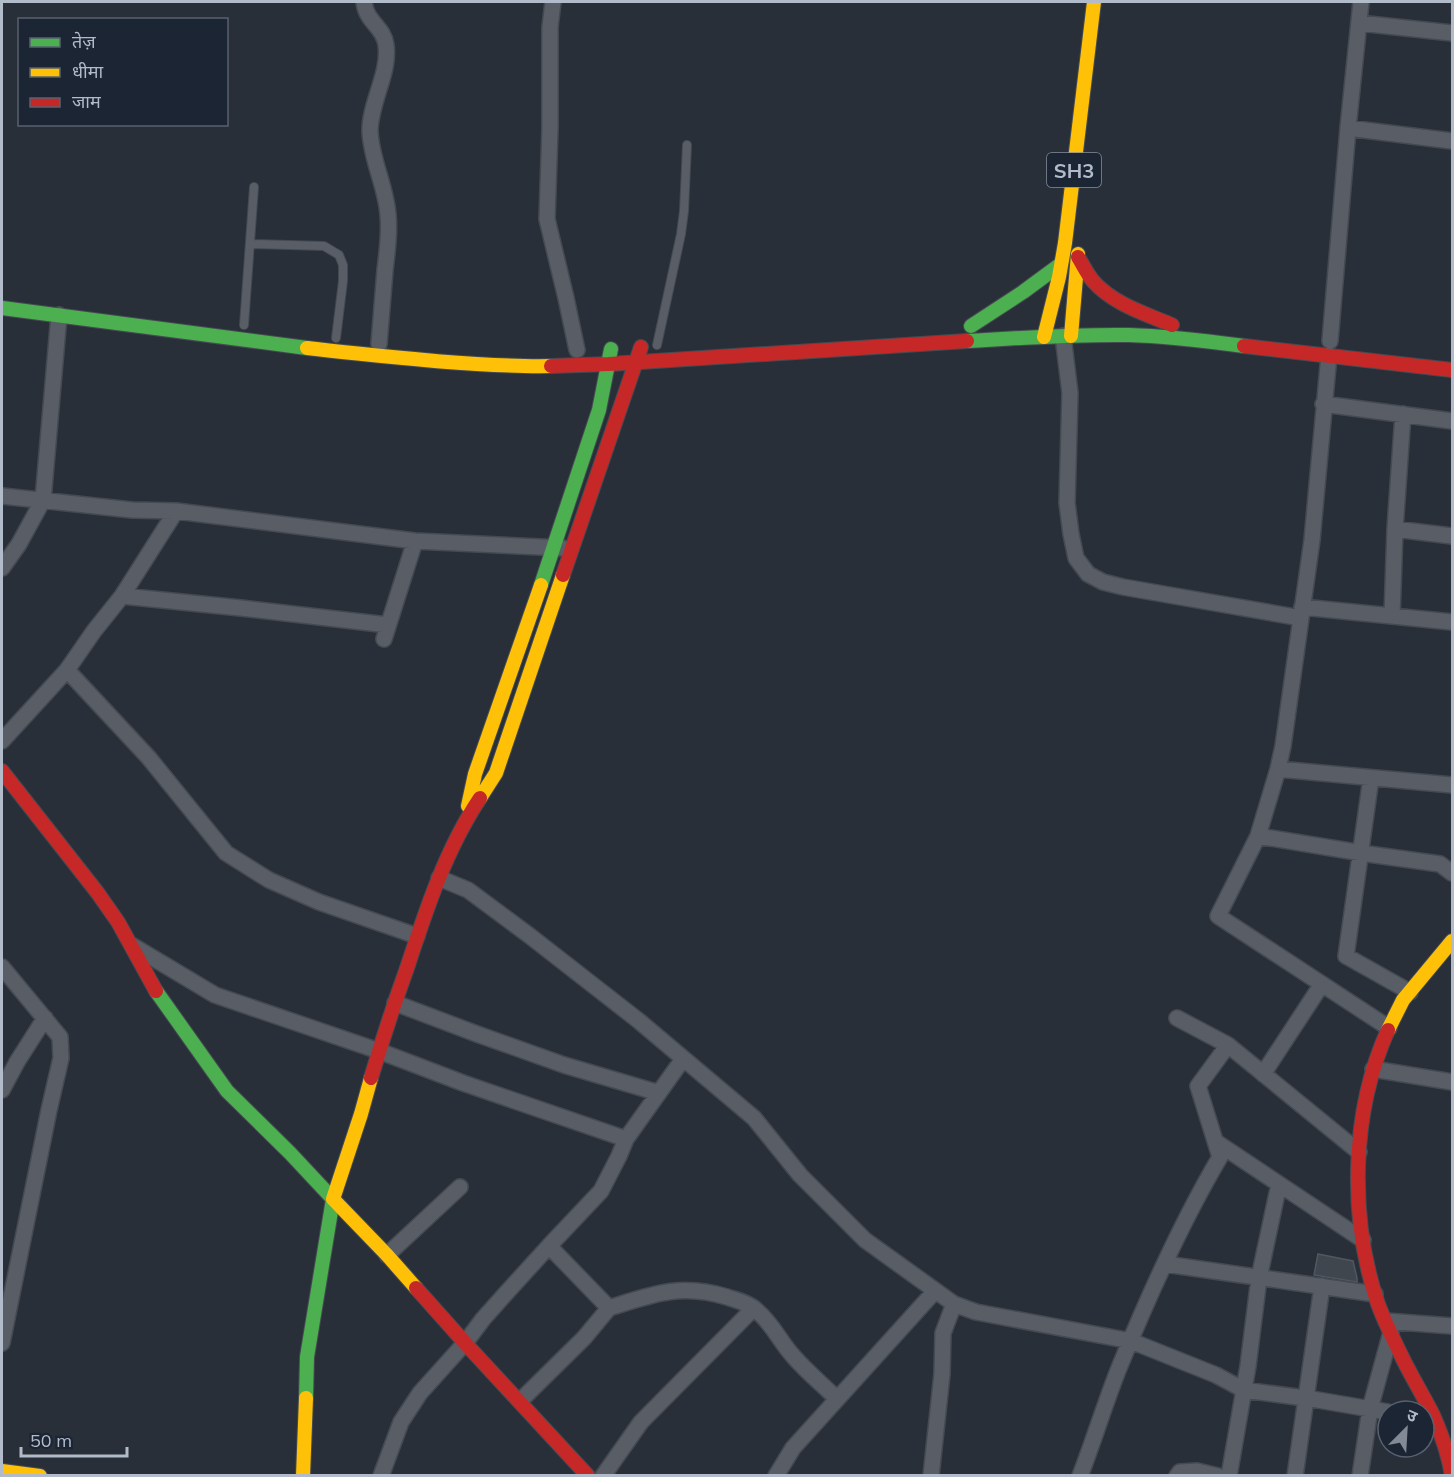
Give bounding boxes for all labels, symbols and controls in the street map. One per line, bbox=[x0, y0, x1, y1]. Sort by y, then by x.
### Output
legend bbox=[18, 18, 228, 126]
text: तेज़ bbox=[72, 30, 96, 53]
text: धीमा bbox=[72, 60, 103, 83]
text: जाम bbox=[72, 90, 102, 113]
road number: SH3 bbox=[1047, 153, 1101, 187]
north arrow bbox=[1376, 1399, 1436, 1459]
text: उ bbox=[1404, 1404, 1421, 1427]
scale bar bbox=[21, 1420, 128, 1458]
text: 50 m bbox=[30, 1429, 72, 1452]

